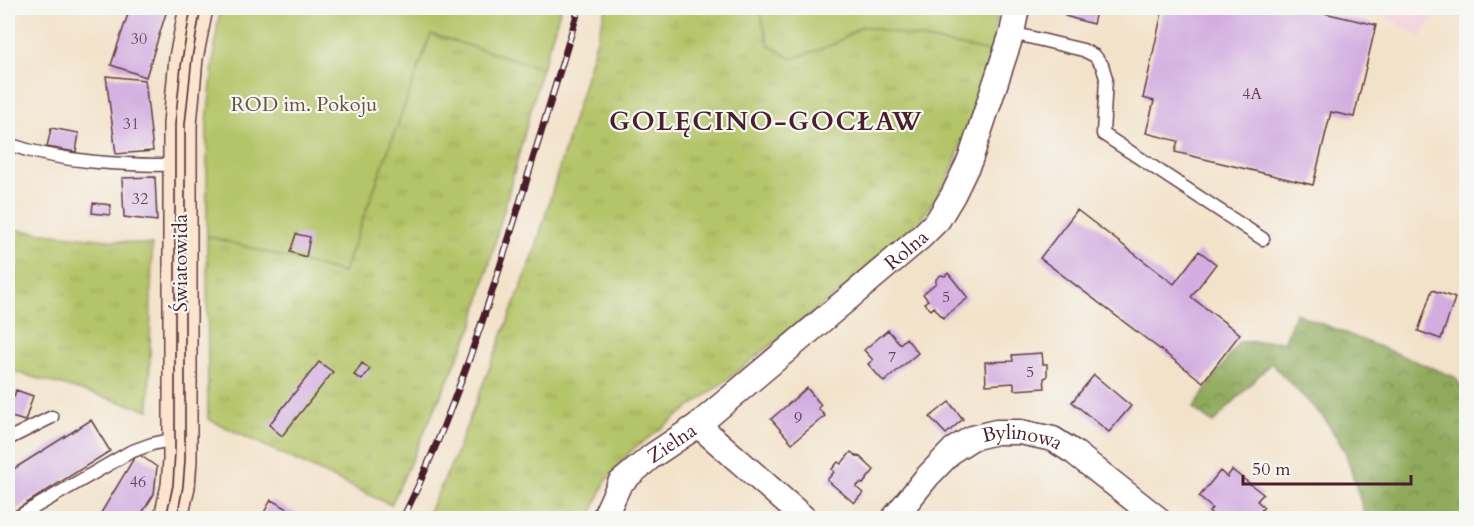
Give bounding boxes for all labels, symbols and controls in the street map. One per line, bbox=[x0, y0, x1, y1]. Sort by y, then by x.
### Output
house number: 30 bbox=[131, 28, 147, 50]
house number: 4A bbox=[1242, 83, 1262, 105]
park label: ROD im. Pokoju bbox=[231, 91, 377, 118]
district label: GOLĘCINO-GOCŁAW bbox=[609, 104, 923, 139]
house number: 31 bbox=[123, 113, 139, 135]
house number: 32 bbox=[132, 188, 148, 210]
street label: Światowida bbox=[167, 213, 194, 312]
street label: Rolna bbox=[879, 224, 935, 276]
house number: 5 bbox=[942, 286, 950, 308]
house number: 7 bbox=[888, 346, 896, 368]
house number: 5 bbox=[1026, 361, 1034, 383]
house number: 9 bbox=[794, 407, 802, 429]
street label: Zielna bbox=[642, 417, 702, 470]
street label: Bylinowa bbox=[979, 419, 1069, 456]
scale bar bbox=[1243, 448, 1411, 486]
text: 50 m bbox=[1252, 457, 1291, 482]
house number: 46 bbox=[130, 471, 146, 493]

